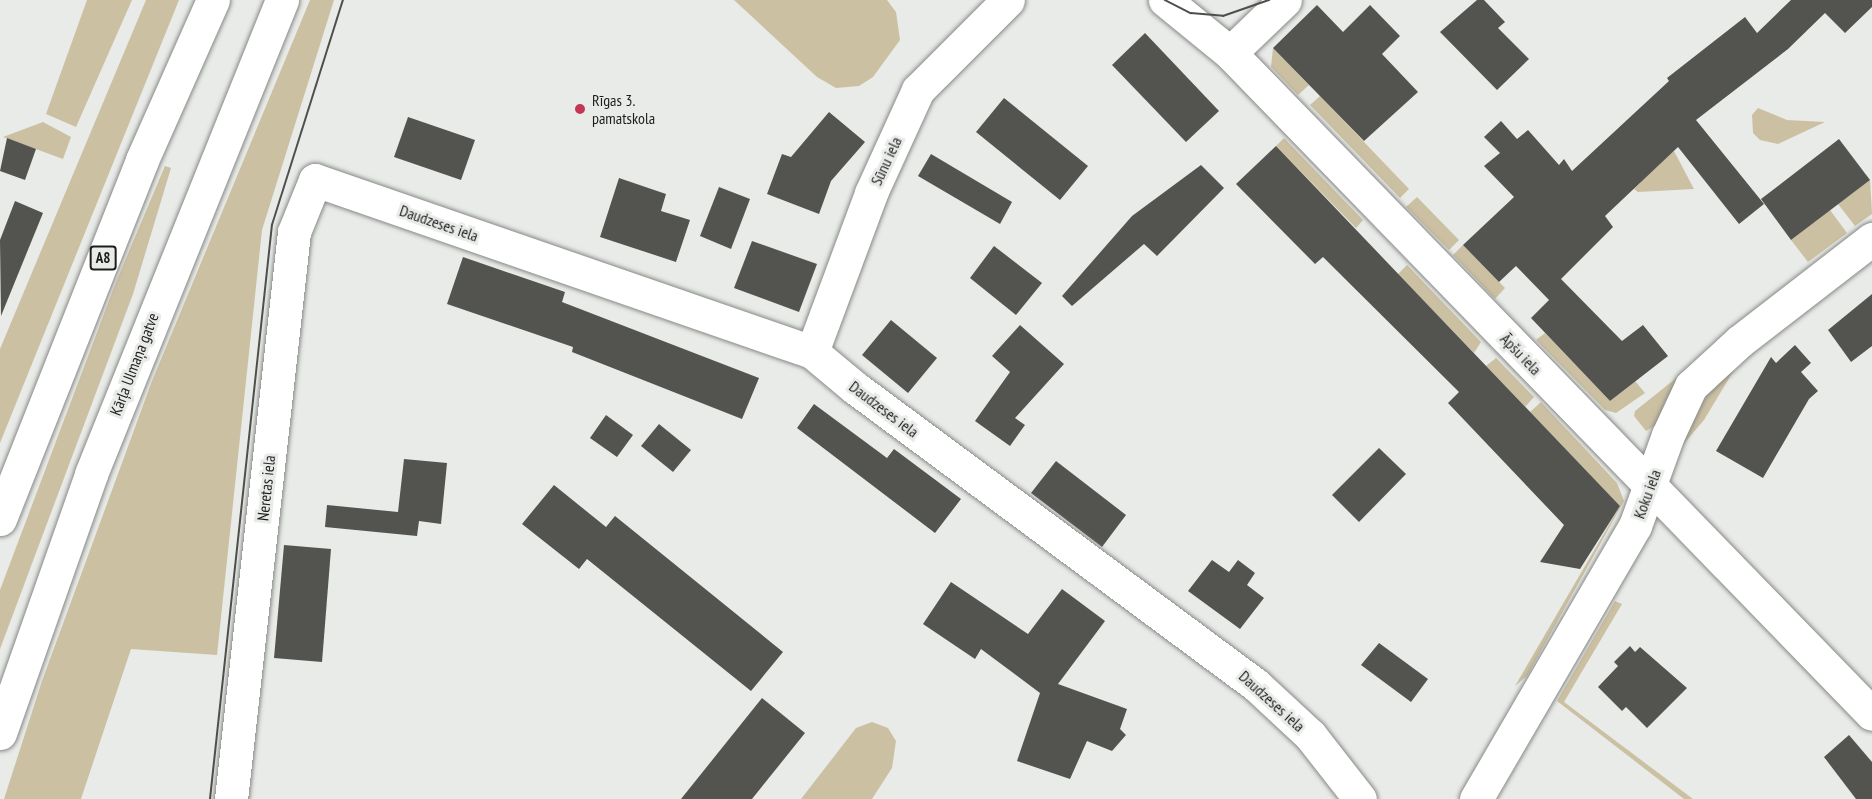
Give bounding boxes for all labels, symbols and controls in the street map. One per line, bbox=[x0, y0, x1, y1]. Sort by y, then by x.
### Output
place label: Rīgas 3. pamatskola bbox=[592, 90, 655, 128]
marker: Rīgas 3. pamatskola bbox=[573, 102, 587, 116]
street label: Sūnu iela bbox=[866, 134, 906, 188]
street label: Daudzeses iela bbox=[397, 201, 481, 245]
road number: A8 bbox=[90, 246, 116, 270]
street label: Kārļa Ulmaņa gatve bbox=[106, 310, 162, 418]
street label: Āpšu iela bbox=[1497, 329, 1545, 379]
street label: Daudzeses iela bbox=[846, 377, 922, 441]
street label: Neretas iela bbox=[253, 454, 279, 522]
street label: Koku iela bbox=[1629, 467, 1665, 521]
street label: Daudzeses iela bbox=[1235, 666, 1309, 736]

